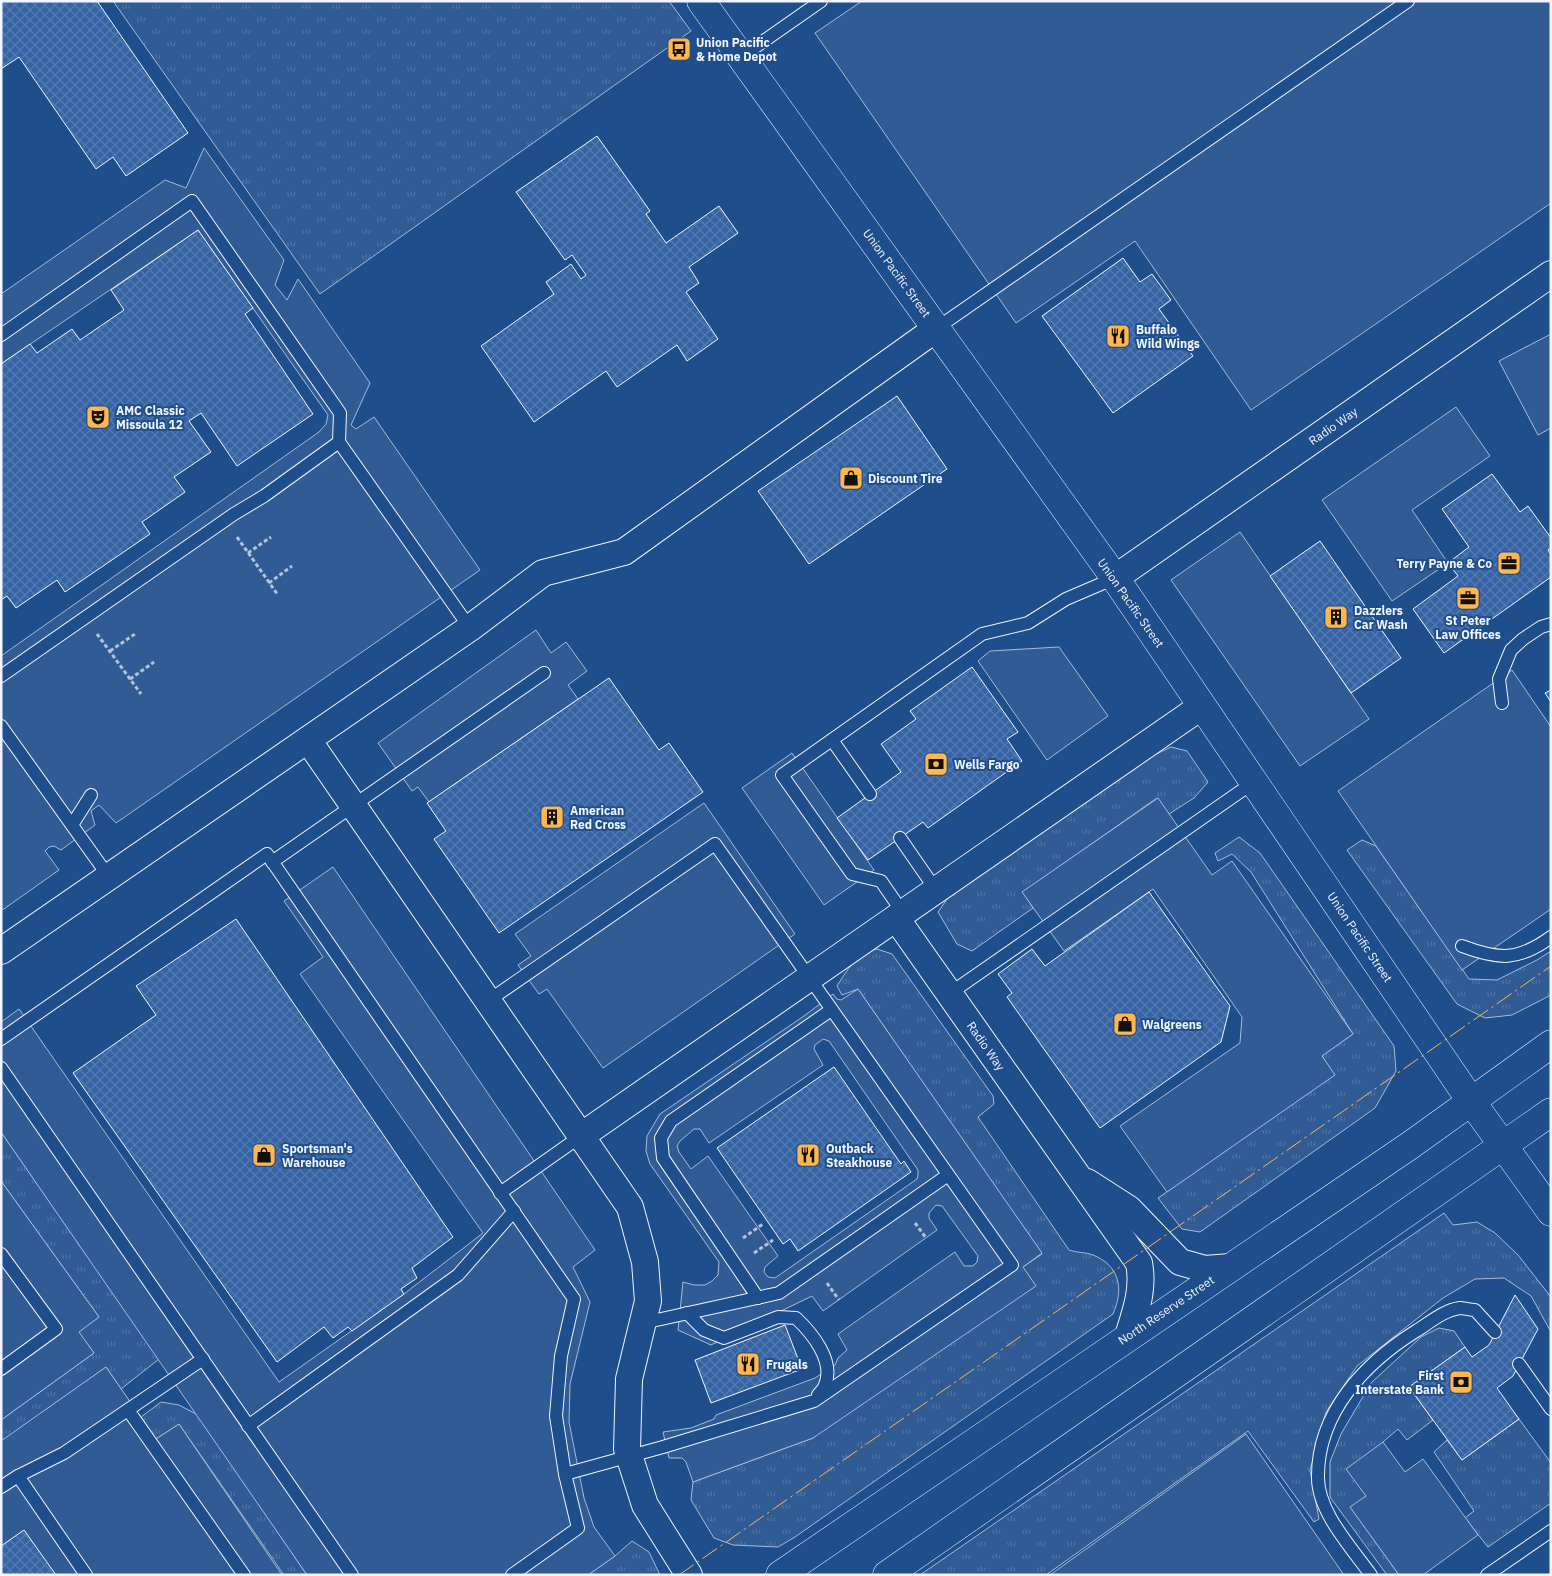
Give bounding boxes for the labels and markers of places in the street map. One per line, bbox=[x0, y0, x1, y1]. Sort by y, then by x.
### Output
place label: Union Pacific & Home Depot bbox=[696, 35, 777, 64]
bus stop icon: Union Pacific & Home Depot bbox=[666, 36, 692, 62]
place label: Buffalo Wild Wings bbox=[1136, 322, 1200, 351]
restaurant icon: Buffalo Wild Wings bbox=[1105, 323, 1131, 349]
place label: AMC Classic Missoula 12 bbox=[116, 403, 185, 432]
theatre icon: AMC Classic Missoula 12 bbox=[85, 404, 111, 430]
shop icon: Discount Tire bbox=[838, 465, 864, 491]
place label: Discount Tire bbox=[868, 471, 943, 486]
office icon: Terry Payne & Co bbox=[1496, 550, 1522, 576]
place label: Terry Payne & Co bbox=[1396, 556, 1492, 571]
office icon: St Peter Law Offices bbox=[1455, 585, 1481, 611]
place label: Dazzlers Car Wash bbox=[1354, 603, 1408, 632]
building icon: Dazzlers Car Wash bbox=[1323, 604, 1349, 630]
place label: St Peter Law Offices bbox=[1435, 613, 1501, 642]
bank icon: Wells Fargo bbox=[923, 751, 949, 777]
place label: Wells Fargo bbox=[954, 757, 1020, 772]
place label: American Red Cross bbox=[570, 803, 626, 832]
building icon: American Red Cross bbox=[539, 804, 565, 830]
shop icon: Walgreens bbox=[1112, 1011, 1138, 1037]
place label: Walgreens bbox=[1142, 1017, 1202, 1032]
place label: Sportsman's Warehouse bbox=[282, 1141, 353, 1170]
place label: Outback Steakhouse bbox=[826, 1141, 893, 1170]
shop icon: Sportsman's Warehouse bbox=[251, 1142, 277, 1168]
restaurant icon: Outback Steakhouse bbox=[795, 1142, 821, 1168]
restaurant icon: Frugals bbox=[735, 1351, 761, 1377]
place label: Frugals bbox=[766, 1357, 808, 1372]
place label: First Interstate Bank bbox=[1355, 1368, 1444, 1397]
bank icon: First Interstate Bank bbox=[1448, 1369, 1474, 1395]

